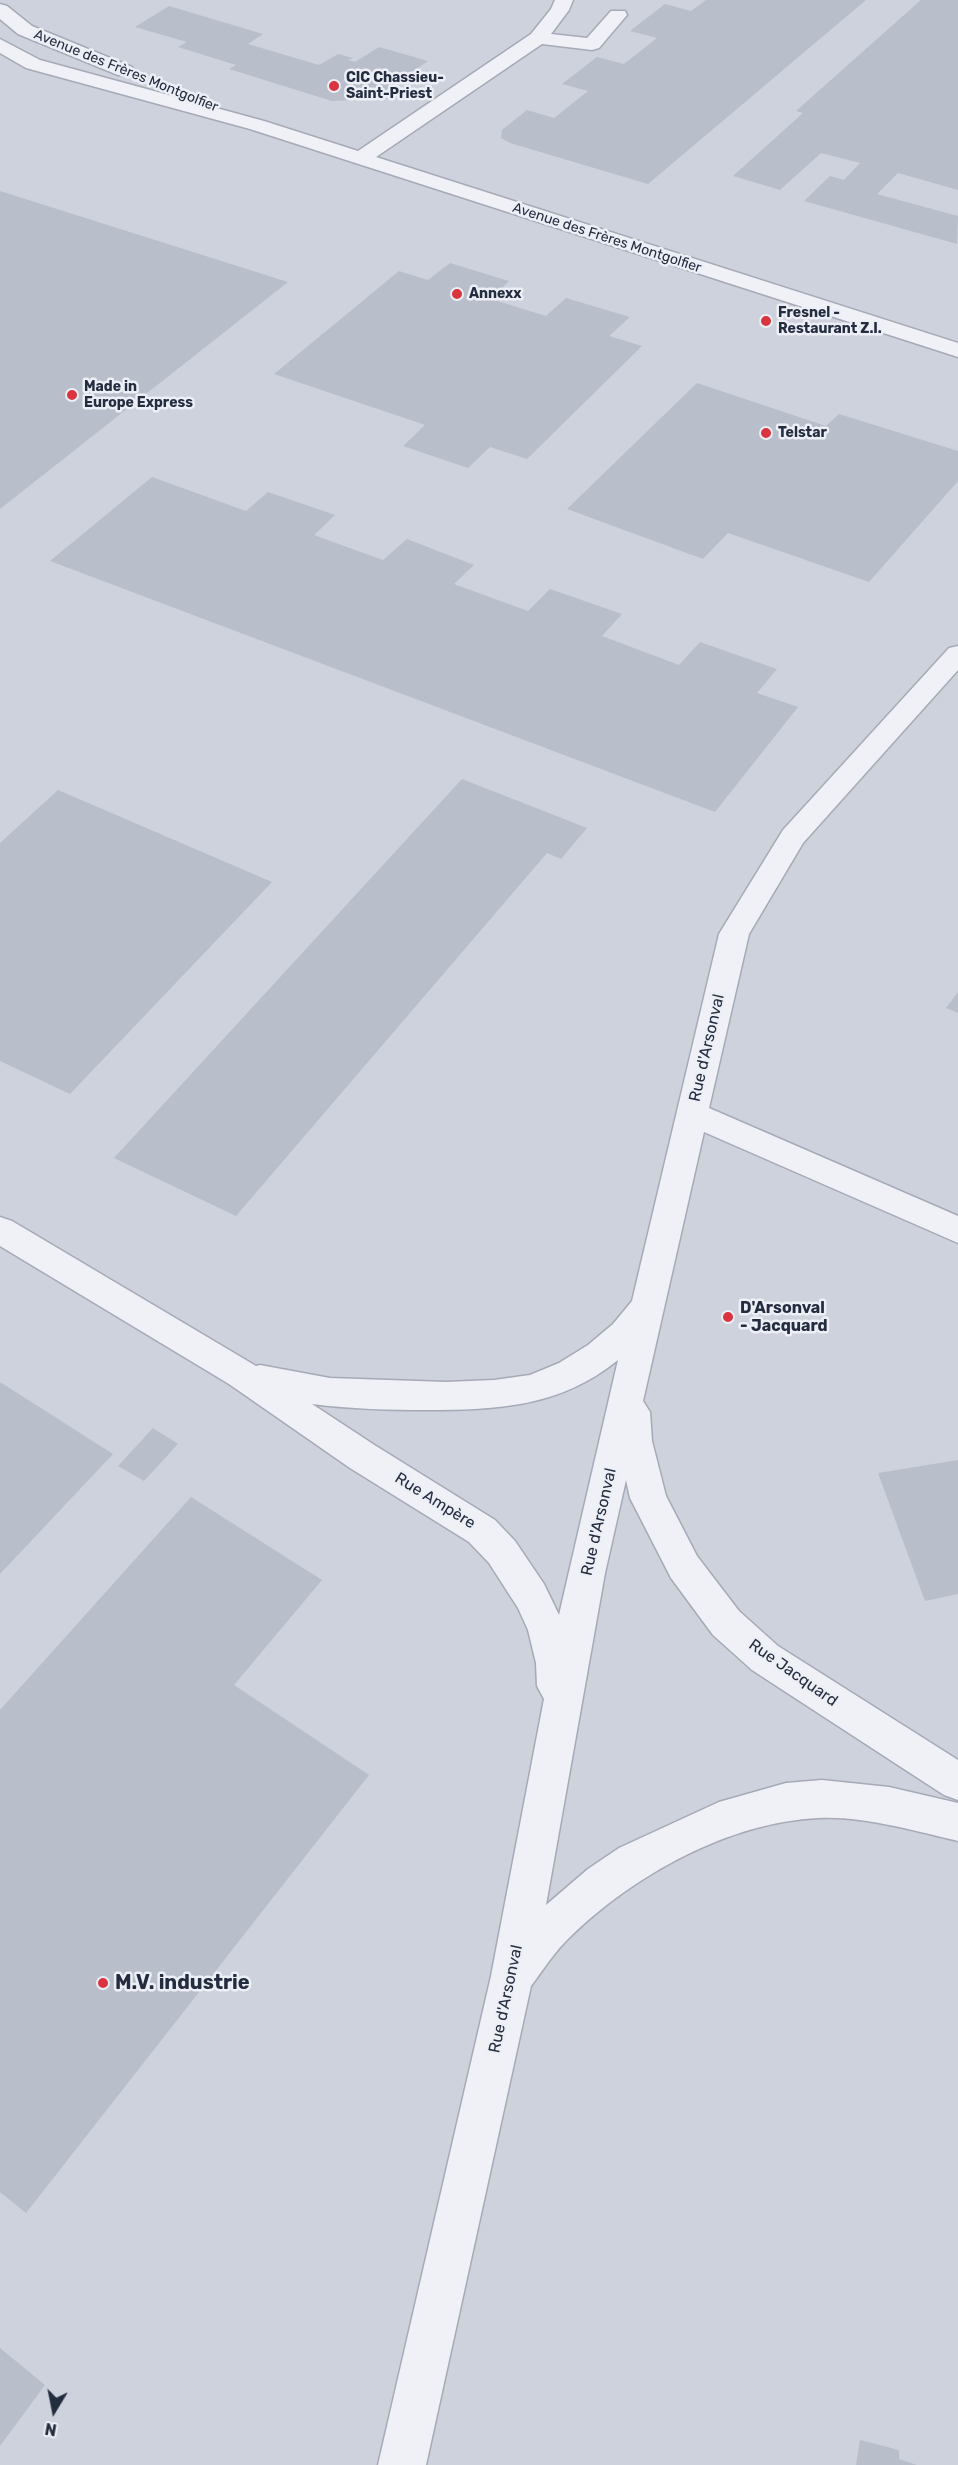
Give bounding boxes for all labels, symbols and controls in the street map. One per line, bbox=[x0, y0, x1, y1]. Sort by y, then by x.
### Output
street label: Avenue des Frères Montgolfier bbox=[31, 26, 221, 116]
place label: CIC Chassieu- Saint-Priest bbox=[346, 70, 444, 102]
marker: CIC Chassieu- Saint-Priest bbox=[327, 79, 341, 93]
street label: Avenue des Frères Montgolfier bbox=[511, 200, 703, 276]
place label: Annexx bbox=[469, 286, 522, 302]
marker: Annexx bbox=[450, 287, 464, 301]
place label: Fresnel - Restaurant Z.I. bbox=[778, 305, 882, 338]
marker: Fresnel - Restaurant Z.I. bbox=[759, 314, 773, 328]
place label: Made in Europe Express bbox=[84, 379, 193, 412]
marker: Made in Europe Express bbox=[65, 388, 79, 402]
place label: Telstar bbox=[778, 425, 827, 441]
marker: Telstar bbox=[759, 426, 773, 440]
street label: Rue d'Arsonval bbox=[685, 992, 729, 1104]
place label: D'Arsonval - Jacquard bbox=[740, 1298, 828, 1336]
marker: D'Arsonval - Jacquard bbox=[721, 1310, 735, 1324]
street label: Rue d'Arsonval bbox=[577, 1466, 621, 1578]
street label: Rue Ampère bbox=[391, 1469, 479, 1533]
street label: Rue Jacquard bbox=[745, 1635, 841, 1711]
street label: Rue d'Arsonval bbox=[485, 1943, 527, 2055]
place label: M.V. industrie bbox=[115, 1971, 250, 1995]
marker: M.V. industrie bbox=[96, 1976, 110, 1990]
north arrow bbox=[24, 2381, 84, 2441]
text: N bbox=[43, 2419, 58, 2440]

